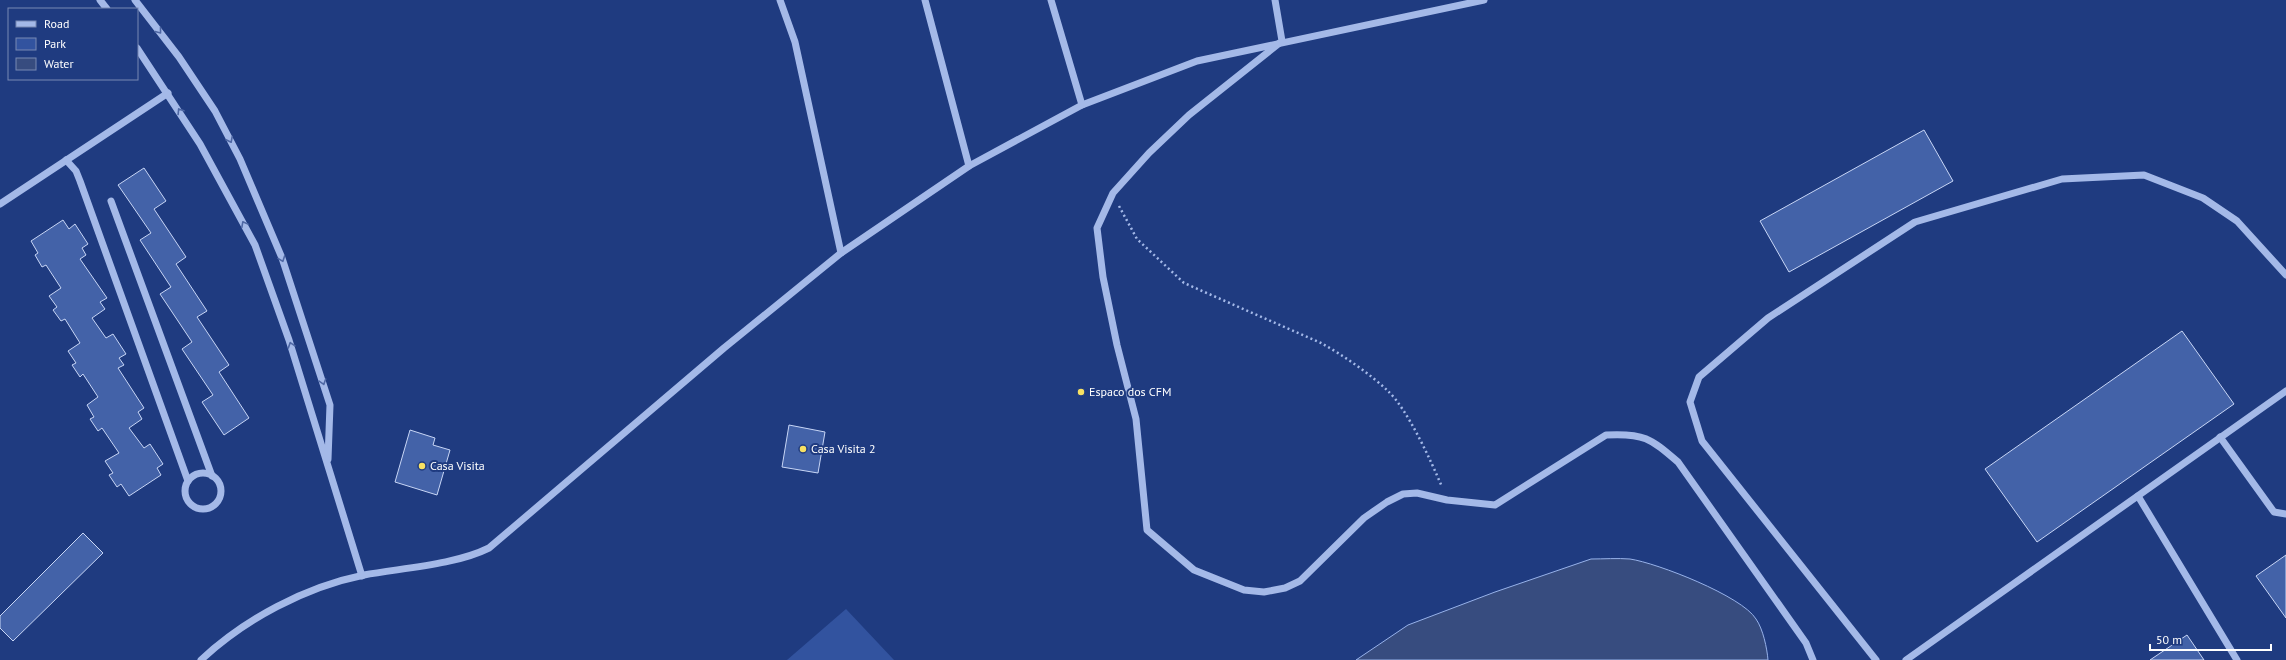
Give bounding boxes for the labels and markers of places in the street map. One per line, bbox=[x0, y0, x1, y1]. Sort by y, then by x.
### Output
place label: Espaco dos CFM bbox=[1089, 384, 1171, 399]
marker: Espaco dos CFM bbox=[1076, 387, 1086, 397]
place label: Casa Visita 2 bbox=[811, 441, 876, 456]
marker: Casa Visita 2 bbox=[798, 444, 808, 454]
place label: Casa Visita bbox=[430, 458, 485, 473]
marker: Casa Visita bbox=[417, 461, 427, 471]

